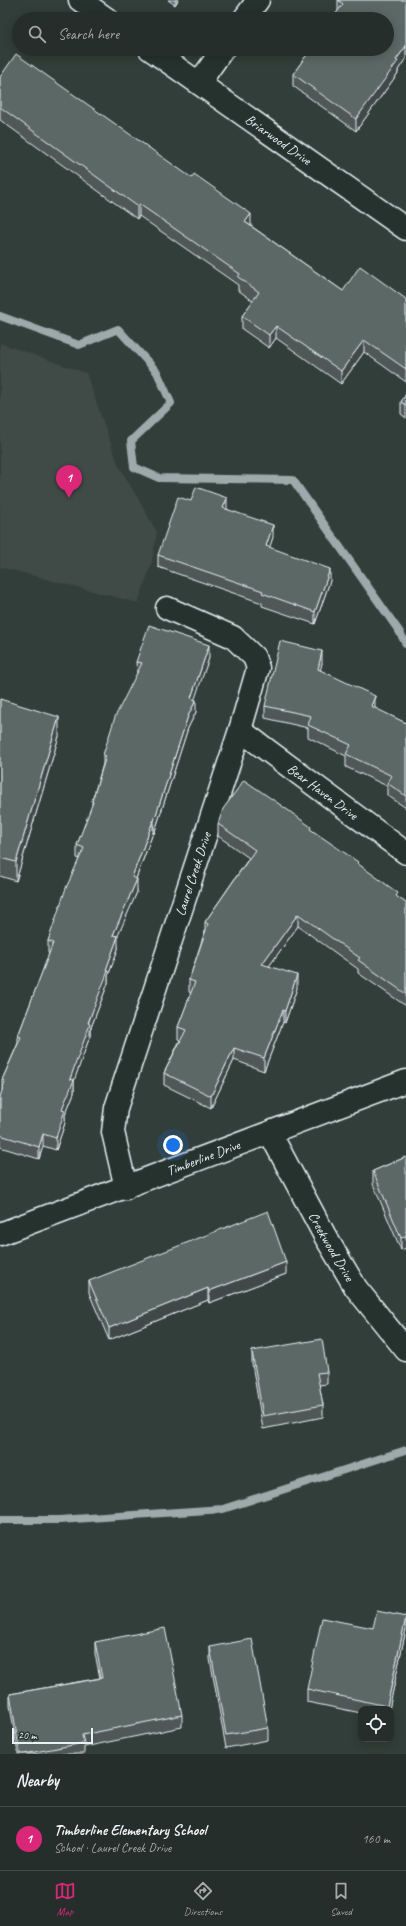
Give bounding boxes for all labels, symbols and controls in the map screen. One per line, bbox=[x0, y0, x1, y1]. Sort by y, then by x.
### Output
search box bbox=[12, 12, 394, 56]
icon: search bbox=[26, 23, 48, 45]
text: Search here bbox=[58, 25, 119, 44]
street label: Briarwood Drive bbox=[242, 111, 316, 170]
pin: 1 bbox=[56, 465, 82, 498]
street label: Bear Haven Drive bbox=[284, 760, 362, 824]
street label: Laurel Creek Drive bbox=[172, 829, 215, 918]
your location bbox=[163, 1135, 183, 1155]
street label: Timberline Drive bbox=[164, 1136, 244, 1179]
street label: Creekwood Drive bbox=[305, 1209, 359, 1285]
map controls bbox=[358, 1706, 394, 1742]
button: locate bbox=[358, 1706, 394, 1742]
scale bar bbox=[12, 1726, 93, 1745]
text: 20 m bbox=[18, 1728, 37, 1742]
text: Nearby bbox=[16, 1770, 59, 1791]
text: Timberline Elementary School bbox=[54, 1821, 206, 1840]
text: 1 bbox=[26, 1831, 32, 1847]
text: 160 m bbox=[362, 1831, 390, 1847]
text: School · Laurel Creek Drive bbox=[54, 1840, 171, 1856]
tab: Map bbox=[54, 1880, 76, 1918]
tab: Directions bbox=[184, 1880, 222, 1918]
tab: Saved bbox=[330, 1880, 352, 1918]

